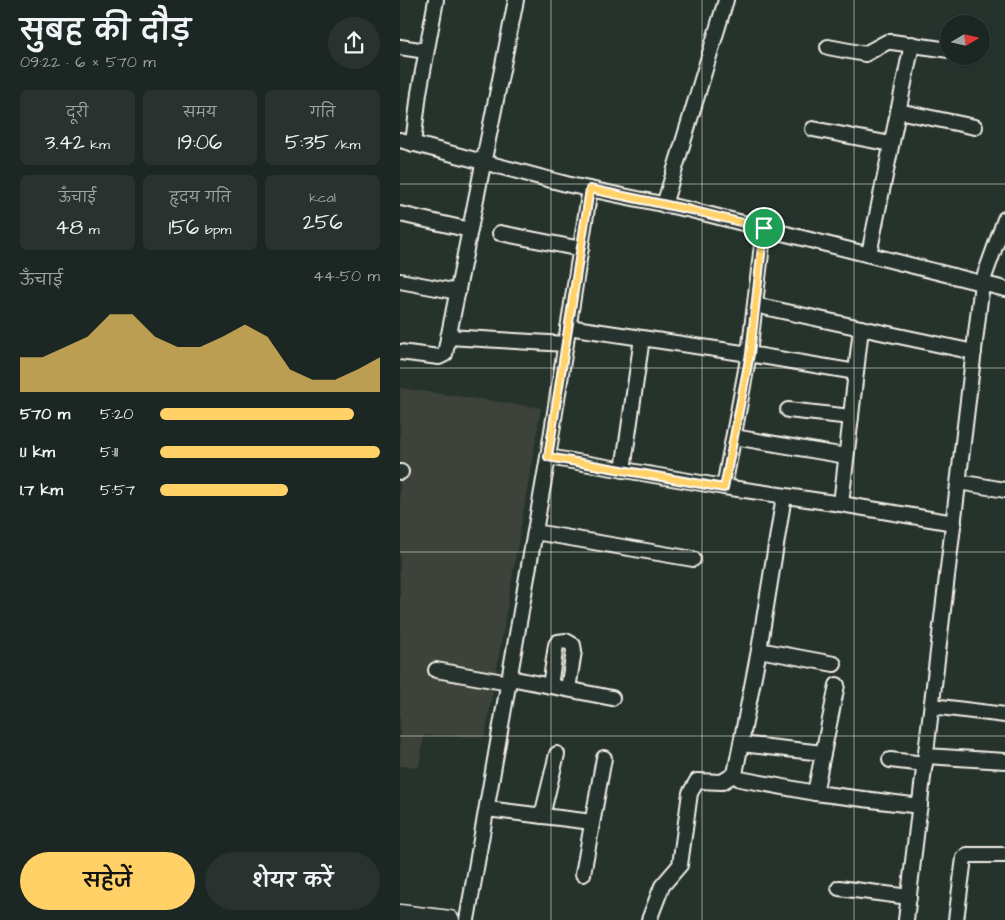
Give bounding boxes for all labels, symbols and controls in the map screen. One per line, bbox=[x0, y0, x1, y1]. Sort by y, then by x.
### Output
text: सुबह की दौड़ bbox=[20, 12, 191, 51]
north arrow bbox=[940, 15, 990, 65]
map controls bbox=[940, 15, 990, 65]
button: share bbox=[328, 17, 380, 69]
text: 09:22 · 6 × 570 m bbox=[20, 51, 156, 73]
text: दूरी bbox=[66, 103, 88, 123]
text: समय bbox=[183, 103, 217, 123]
text: गति bbox=[310, 103, 335, 123]
text: 3.42 bbox=[45, 128, 85, 157]
text: 19:06 bbox=[178, 128, 222, 157]
text: 5:35 bbox=[285, 128, 329, 157]
text: km bbox=[85, 135, 110, 155]
text: /km bbox=[329, 135, 360, 155]
text: ऊँचाई bbox=[59, 188, 96, 208]
text: हृदय गति bbox=[169, 188, 231, 208]
text: kcal bbox=[309, 188, 336, 208]
pin bbox=[743, 207, 785, 249]
text: 256 bbox=[303, 208, 343, 237]
text: 48 bbox=[55, 213, 83, 242]
text: 156 bbox=[169, 213, 199, 242]
icon: arrive bbox=[750, 214, 778, 242]
text: m bbox=[83, 220, 100, 240]
text: bpm bbox=[199, 220, 231, 240]
text: 44–50 m bbox=[313, 265, 380, 287]
text: ऊँचाई bbox=[20, 269, 63, 291]
text: 570 m bbox=[20, 403, 70, 425]
text: 5:20 bbox=[100, 403, 133, 425]
text: 1.1 km bbox=[20, 441, 55, 463]
text: 5:11 bbox=[100, 441, 118, 463]
text: 1.7 km bbox=[20, 479, 63, 501]
text: 5:57 bbox=[100, 479, 135, 501]
button: सहेजें bbox=[20, 852, 195, 910]
button: शेयर करें bbox=[205, 852, 380, 910]

